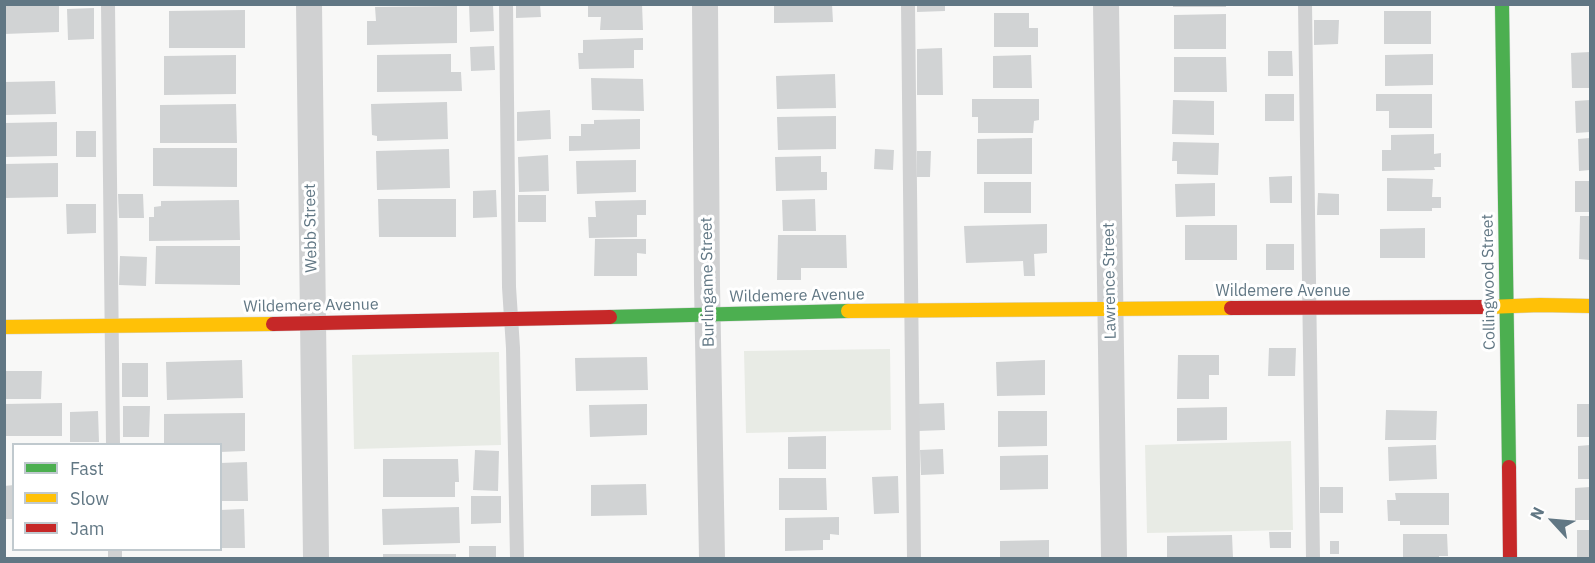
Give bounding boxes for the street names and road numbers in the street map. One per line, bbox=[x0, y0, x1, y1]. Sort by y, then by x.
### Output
street label: Webb Street bbox=[301, 183, 321, 273]
street label: Collingwood Street bbox=[1478, 214, 1500, 350]
street label: Burlingame Street bbox=[697, 217, 719, 347]
street label: Lawrence Street bbox=[1099, 222, 1121, 340]
street label: Wildemere Avenue bbox=[1215, 281, 1351, 301]
street label: Wildemere Avenue bbox=[729, 285, 865, 307]
street label: Wildemere Avenue bbox=[243, 295, 379, 317]

